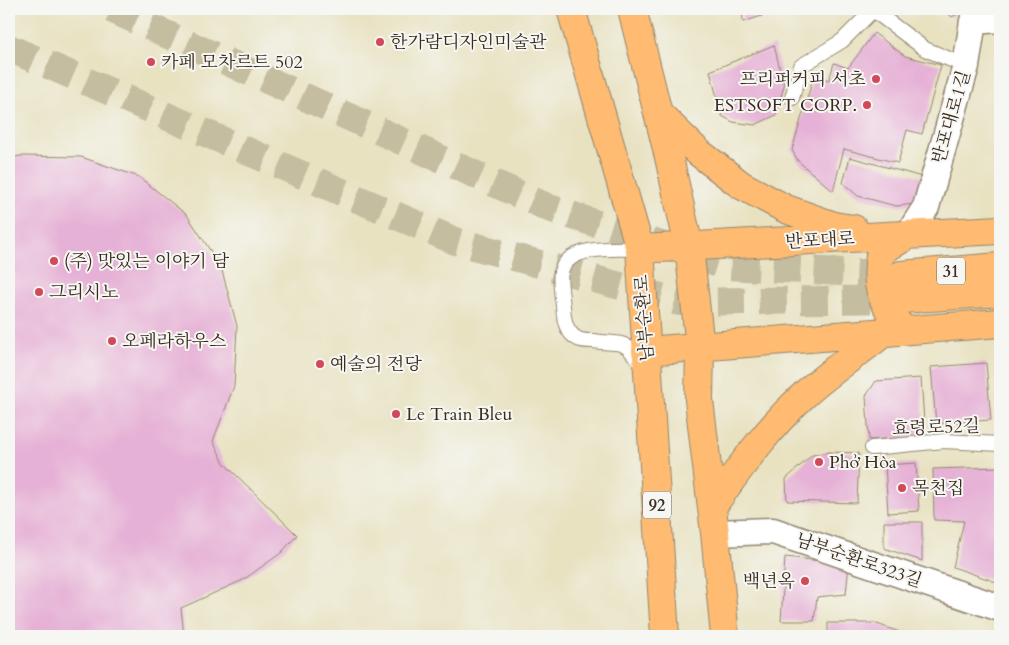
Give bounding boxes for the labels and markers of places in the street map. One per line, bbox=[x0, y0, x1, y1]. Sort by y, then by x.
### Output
place label: 한가람디자인미술관 bbox=[390, 30, 547, 55]
marker: 한가람디자인미술관 bbox=[374, 36, 386, 48]
place label: 카페 모차르트 502 bbox=[161, 50, 303, 75]
marker: 카페 모차르트 502 bbox=[145, 56, 157, 68]
place label: 프리퍼커피 서초 bbox=[739, 67, 866, 92]
marker: 프리퍼커피 서초 bbox=[870, 73, 882, 85]
place label: ESTSOFT CORP. bbox=[714, 93, 857, 118]
marker: ESTSOFT CORP. bbox=[861, 99, 873, 111]
place label: (주) 맛있는 이야기 담 bbox=[64, 249, 230, 274]
marker: (주) 맛있는 이야기 담 bbox=[48, 255, 60, 267]
place label: 그리시노 bbox=[49, 280, 119, 305]
marker: 그리시노 bbox=[33, 286, 45, 298]
place label: 오페라하우스 bbox=[122, 329, 227, 354]
marker: 오페라하우스 bbox=[106, 335, 118, 347]
place label: 예술의 전당 bbox=[330, 352, 422, 377]
marker: 예술의 전당 bbox=[314, 358, 326, 370]
place label: Le Train Bleu bbox=[406, 402, 513, 427]
marker: Le Train Bleu bbox=[390, 408, 402, 420]
place label: Phở Hòa bbox=[829, 450, 897, 475]
marker: Phở Hòa bbox=[813, 456, 825, 468]
place label: 목천집 bbox=[912, 476, 964, 501]
marker: 목천집 bbox=[896, 482, 908, 494]
place label: 백년옥 bbox=[743, 569, 796, 594]
marker: 백년옥 bbox=[799, 575, 811, 587]

